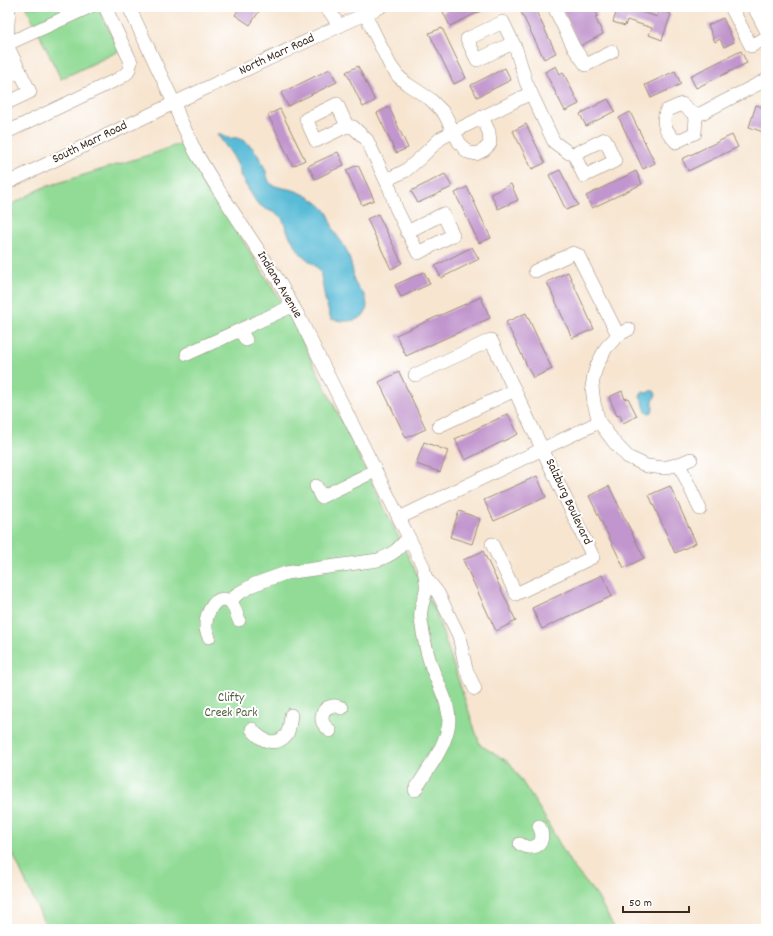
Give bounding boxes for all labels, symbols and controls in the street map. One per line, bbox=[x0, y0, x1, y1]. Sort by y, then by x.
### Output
street label: North Marr Road bbox=[236, 29, 318, 81]
street label: South Marr Road bbox=[49, 117, 131, 169]
street label: Indiana Avenue bbox=[251, 248, 307, 322]
street label: Salzburg Boulevard bbox=[540, 456, 596, 548]
park label: Clifty Creek Park bbox=[204, 689, 258, 723]
scale bar bbox=[623, 888, 689, 914]
text: 50 m bbox=[629, 895, 652, 912]

